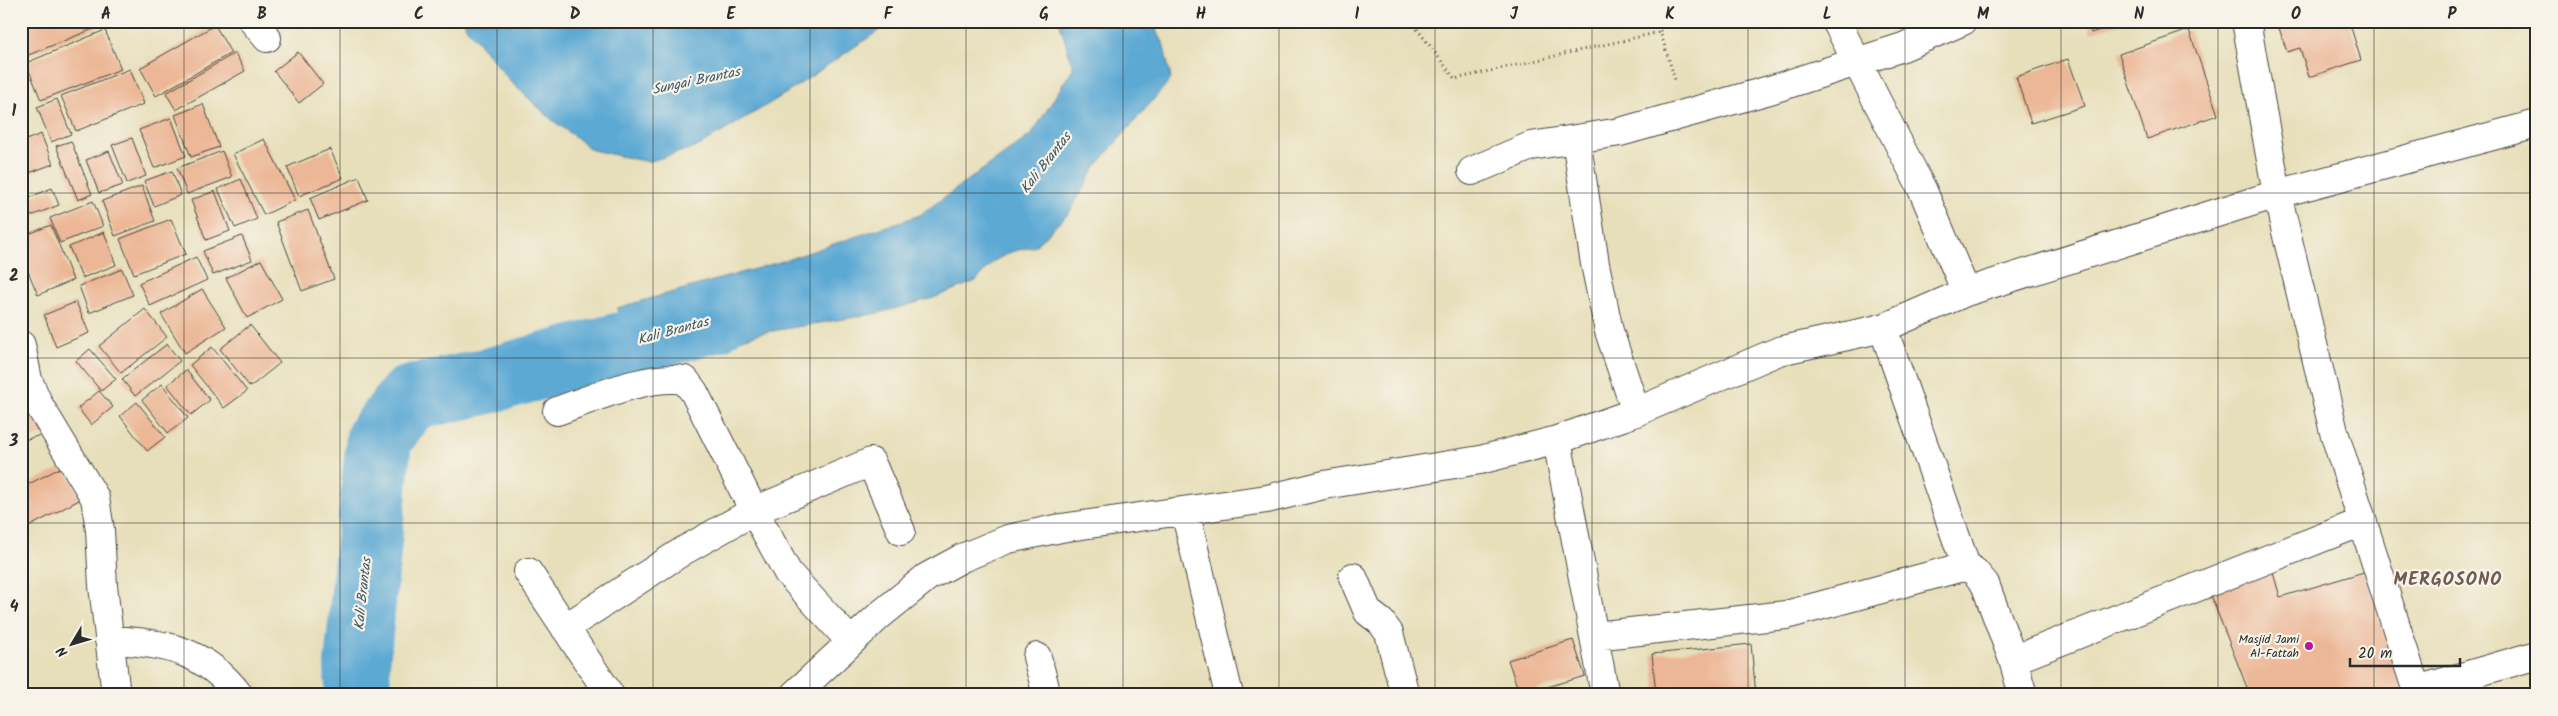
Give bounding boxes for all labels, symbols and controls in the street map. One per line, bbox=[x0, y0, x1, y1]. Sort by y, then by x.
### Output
text: A bbox=[101, 2, 111, 27]
text: B bbox=[257, 2, 267, 27]
text: C bbox=[414, 2, 424, 27]
text: D bbox=[570, 2, 581, 27]
text: E bbox=[727, 2, 737, 27]
text: F bbox=[884, 2, 894, 27]
text: G bbox=[1039, 2, 1049, 27]
text: H bbox=[1196, 2, 1206, 27]
text: I bbox=[1355, 2, 1360, 27]
text: J bbox=[1510, 2, 1519, 27]
text: K bbox=[1665, 2, 1675, 27]
text: L bbox=[1823, 2, 1831, 27]
text: M bbox=[1977, 2, 1990, 27]
text: N bbox=[2134, 2, 2144, 27]
text: O bbox=[2291, 2, 2301, 27]
text: P bbox=[2448, 2, 2458, 27]
water label: Sungai Brantas bbox=[650, 61, 744, 101]
text: 1 bbox=[12, 99, 17, 124]
water label: Kali Brantas bbox=[1015, 126, 1078, 198]
text: 2 bbox=[9, 264, 19, 289]
water label: Kali Brantas bbox=[635, 310, 713, 351]
text: 3 bbox=[9, 429, 19, 454]
water label: Kali Brantas bbox=[348, 555, 378, 631]
district label: MERGOSONO bbox=[2394, 566, 2502, 595]
text: 4 bbox=[10, 595, 19, 620]
north arrow bbox=[48, 618, 98, 668]
place label: Masjid Jami Al-Fattah bbox=[2238, 630, 2300, 663]
scale bar bbox=[2350, 636, 2460, 668]
marker: Masjid Jami Al-Fattah bbox=[2303, 640, 2315, 652]
text: N bbox=[51, 641, 74, 662]
text: 20 m bbox=[2358, 642, 2392, 666]

